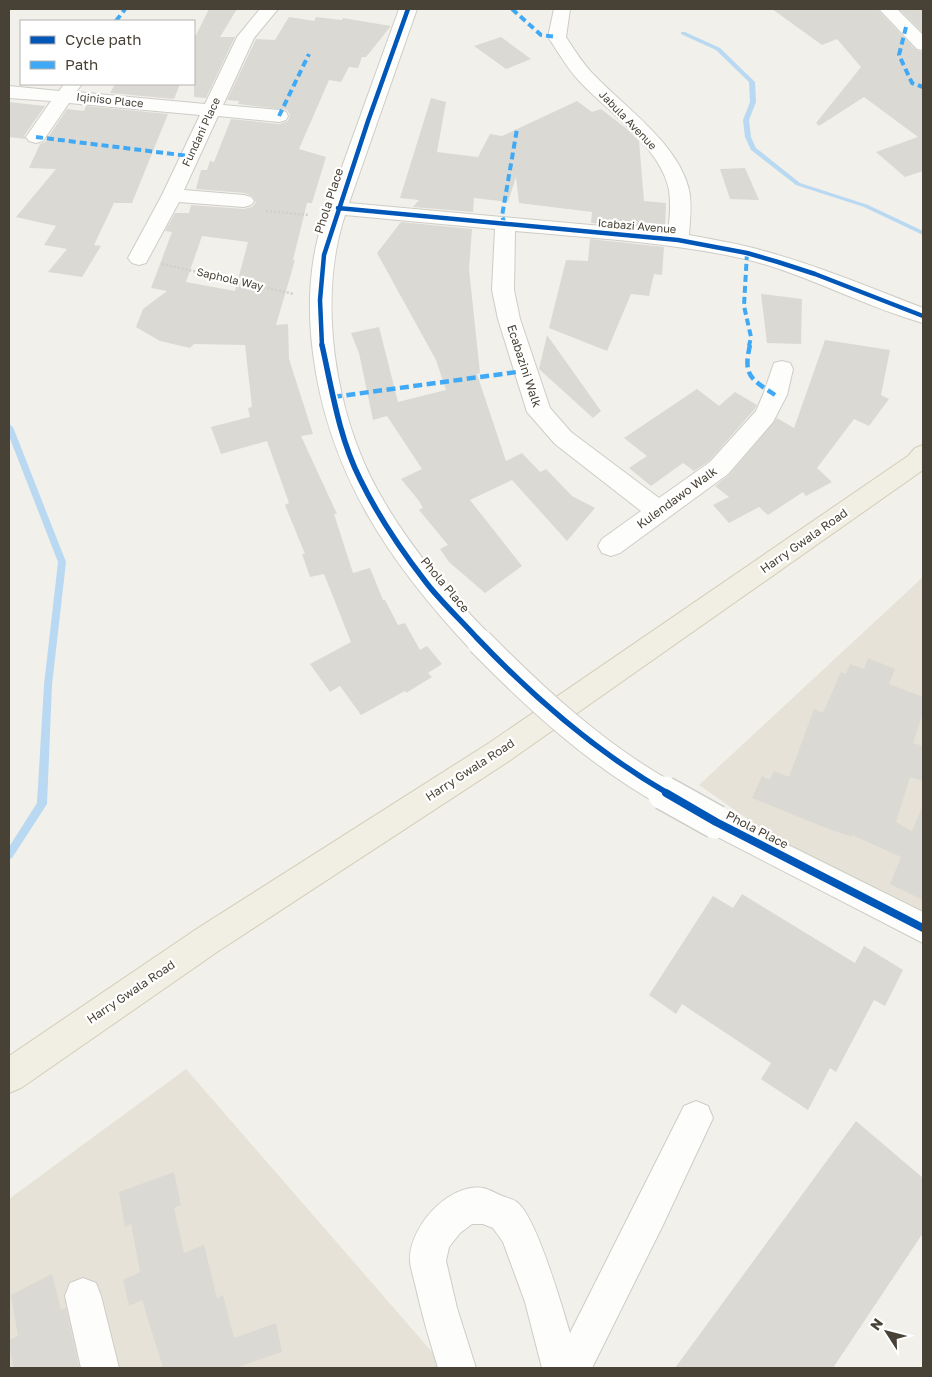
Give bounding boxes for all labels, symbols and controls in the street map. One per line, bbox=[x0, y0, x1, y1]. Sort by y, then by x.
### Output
legend bbox=[20, 20, 195, 85]
text: Cycle path bbox=[65, 30, 141, 48]
text: Path bbox=[65, 55, 98, 73]
street label: Jabula Avenue bbox=[597, 87, 660, 152]
street label: Iqiniso Place bbox=[76, 90, 144, 109]
street label: Fundani Place bbox=[179, 95, 222, 168]
street label: Phola Place bbox=[311, 166, 346, 236]
street label: Icabazi Avenue bbox=[597, 216, 677, 235]
street label: Saphola Way bbox=[195, 265, 265, 293]
street label: Ecabazini Walk bbox=[504, 323, 545, 409]
street label: Kulendawo Walk bbox=[634, 463, 720, 532]
street label: Harry Gwala Road bbox=[757, 505, 850, 576]
street label: Phola Place bbox=[418, 554, 473, 616]
street label: Harry Gwala Road bbox=[422, 735, 517, 804]
street label: Phola Place bbox=[724, 807, 791, 852]
street label: Harry Gwala Road bbox=[84, 957, 178, 1027]
north arrow bbox=[862, 1307, 912, 1357]
text: N bbox=[866, 1315, 886, 1333]

